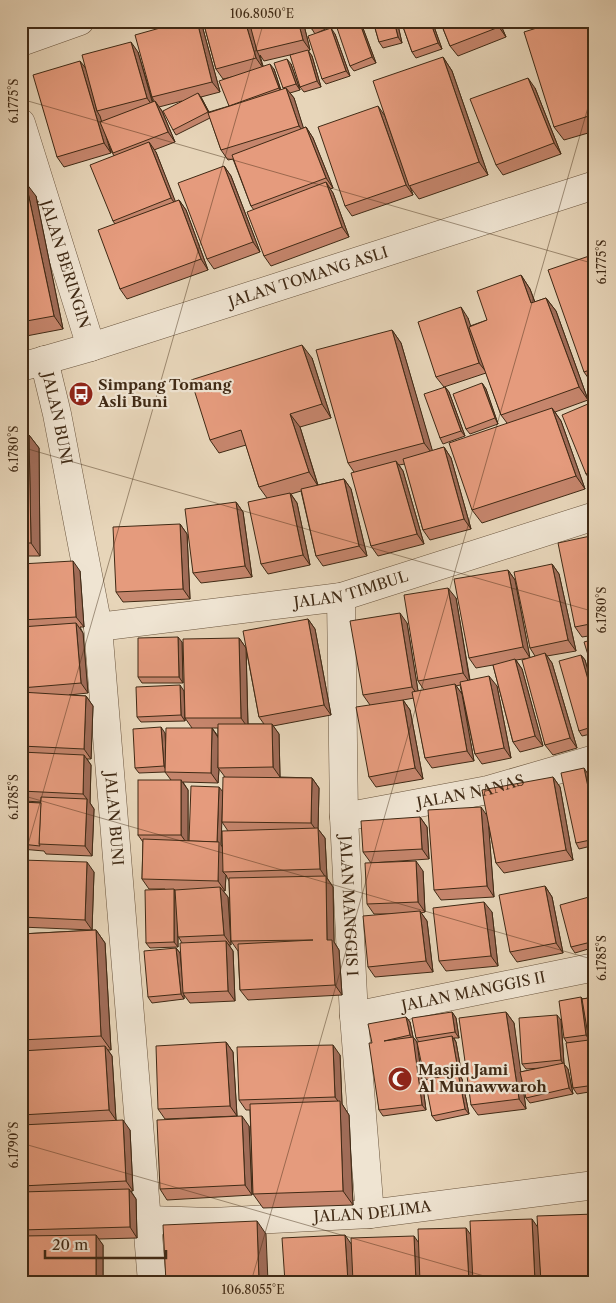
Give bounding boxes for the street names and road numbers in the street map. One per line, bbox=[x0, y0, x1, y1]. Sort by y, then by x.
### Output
street label: JALAN BERINGIN bbox=[36, 196, 95, 331]
street label: JALAN TOMANG ASLI bbox=[224, 242, 390, 312]
street label: JALAN BUNI bbox=[38, 368, 77, 466]
street label: JALAN TIMBUL bbox=[291, 566, 410, 612]
street label: JALAN BUNI bbox=[101, 769, 128, 866]
street label: JALAN NANAS bbox=[413, 770, 526, 813]
street label: JALAN MANGGIS I bbox=[336, 833, 362, 977]
street label: JALAN MANGGIS II bbox=[398, 967, 547, 1016]
street label: JALAN DELIMA bbox=[311, 1196, 433, 1226]

